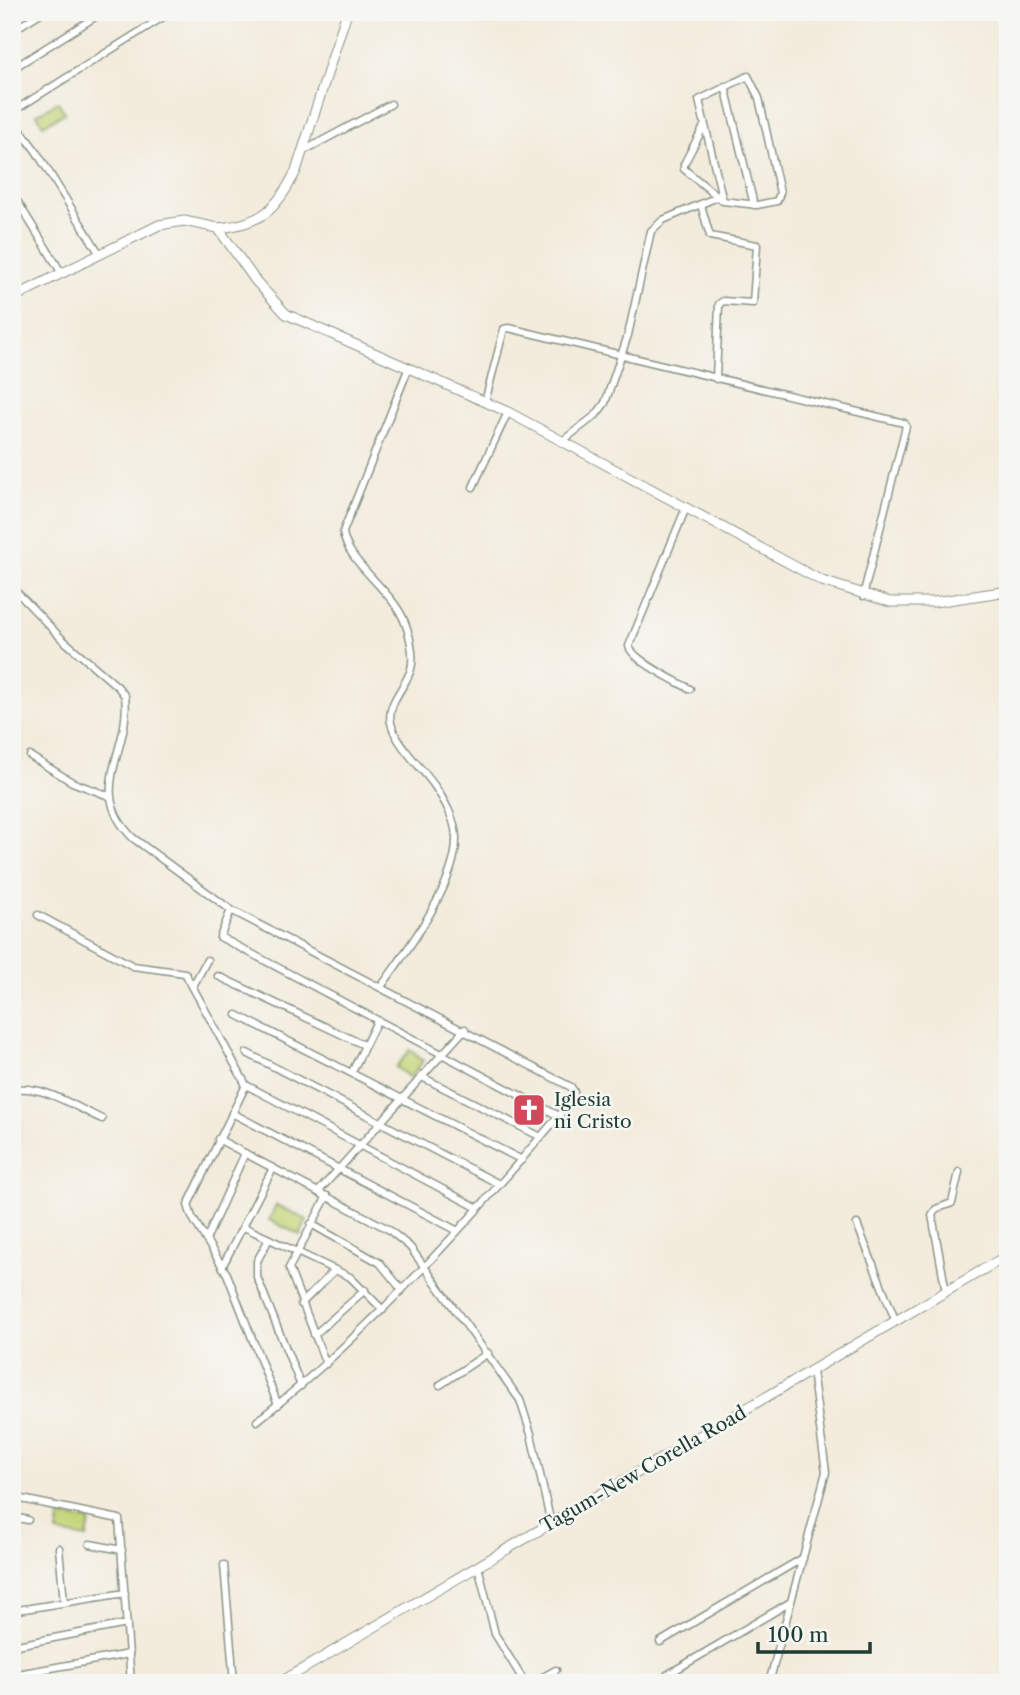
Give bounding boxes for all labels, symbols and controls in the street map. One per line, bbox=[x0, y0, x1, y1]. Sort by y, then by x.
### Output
place label: Iglesia ni Cristo bbox=[554, 1088, 632, 1133]
church icon: Iglesia ni Cristo bbox=[510, 1091, 548, 1129]
street label: Tagum-New Corella Road bbox=[536, 1401, 751, 1538]
scale bar bbox=[758, 1611, 870, 1655]
text: 100 m bbox=[768, 1622, 829, 1647]

